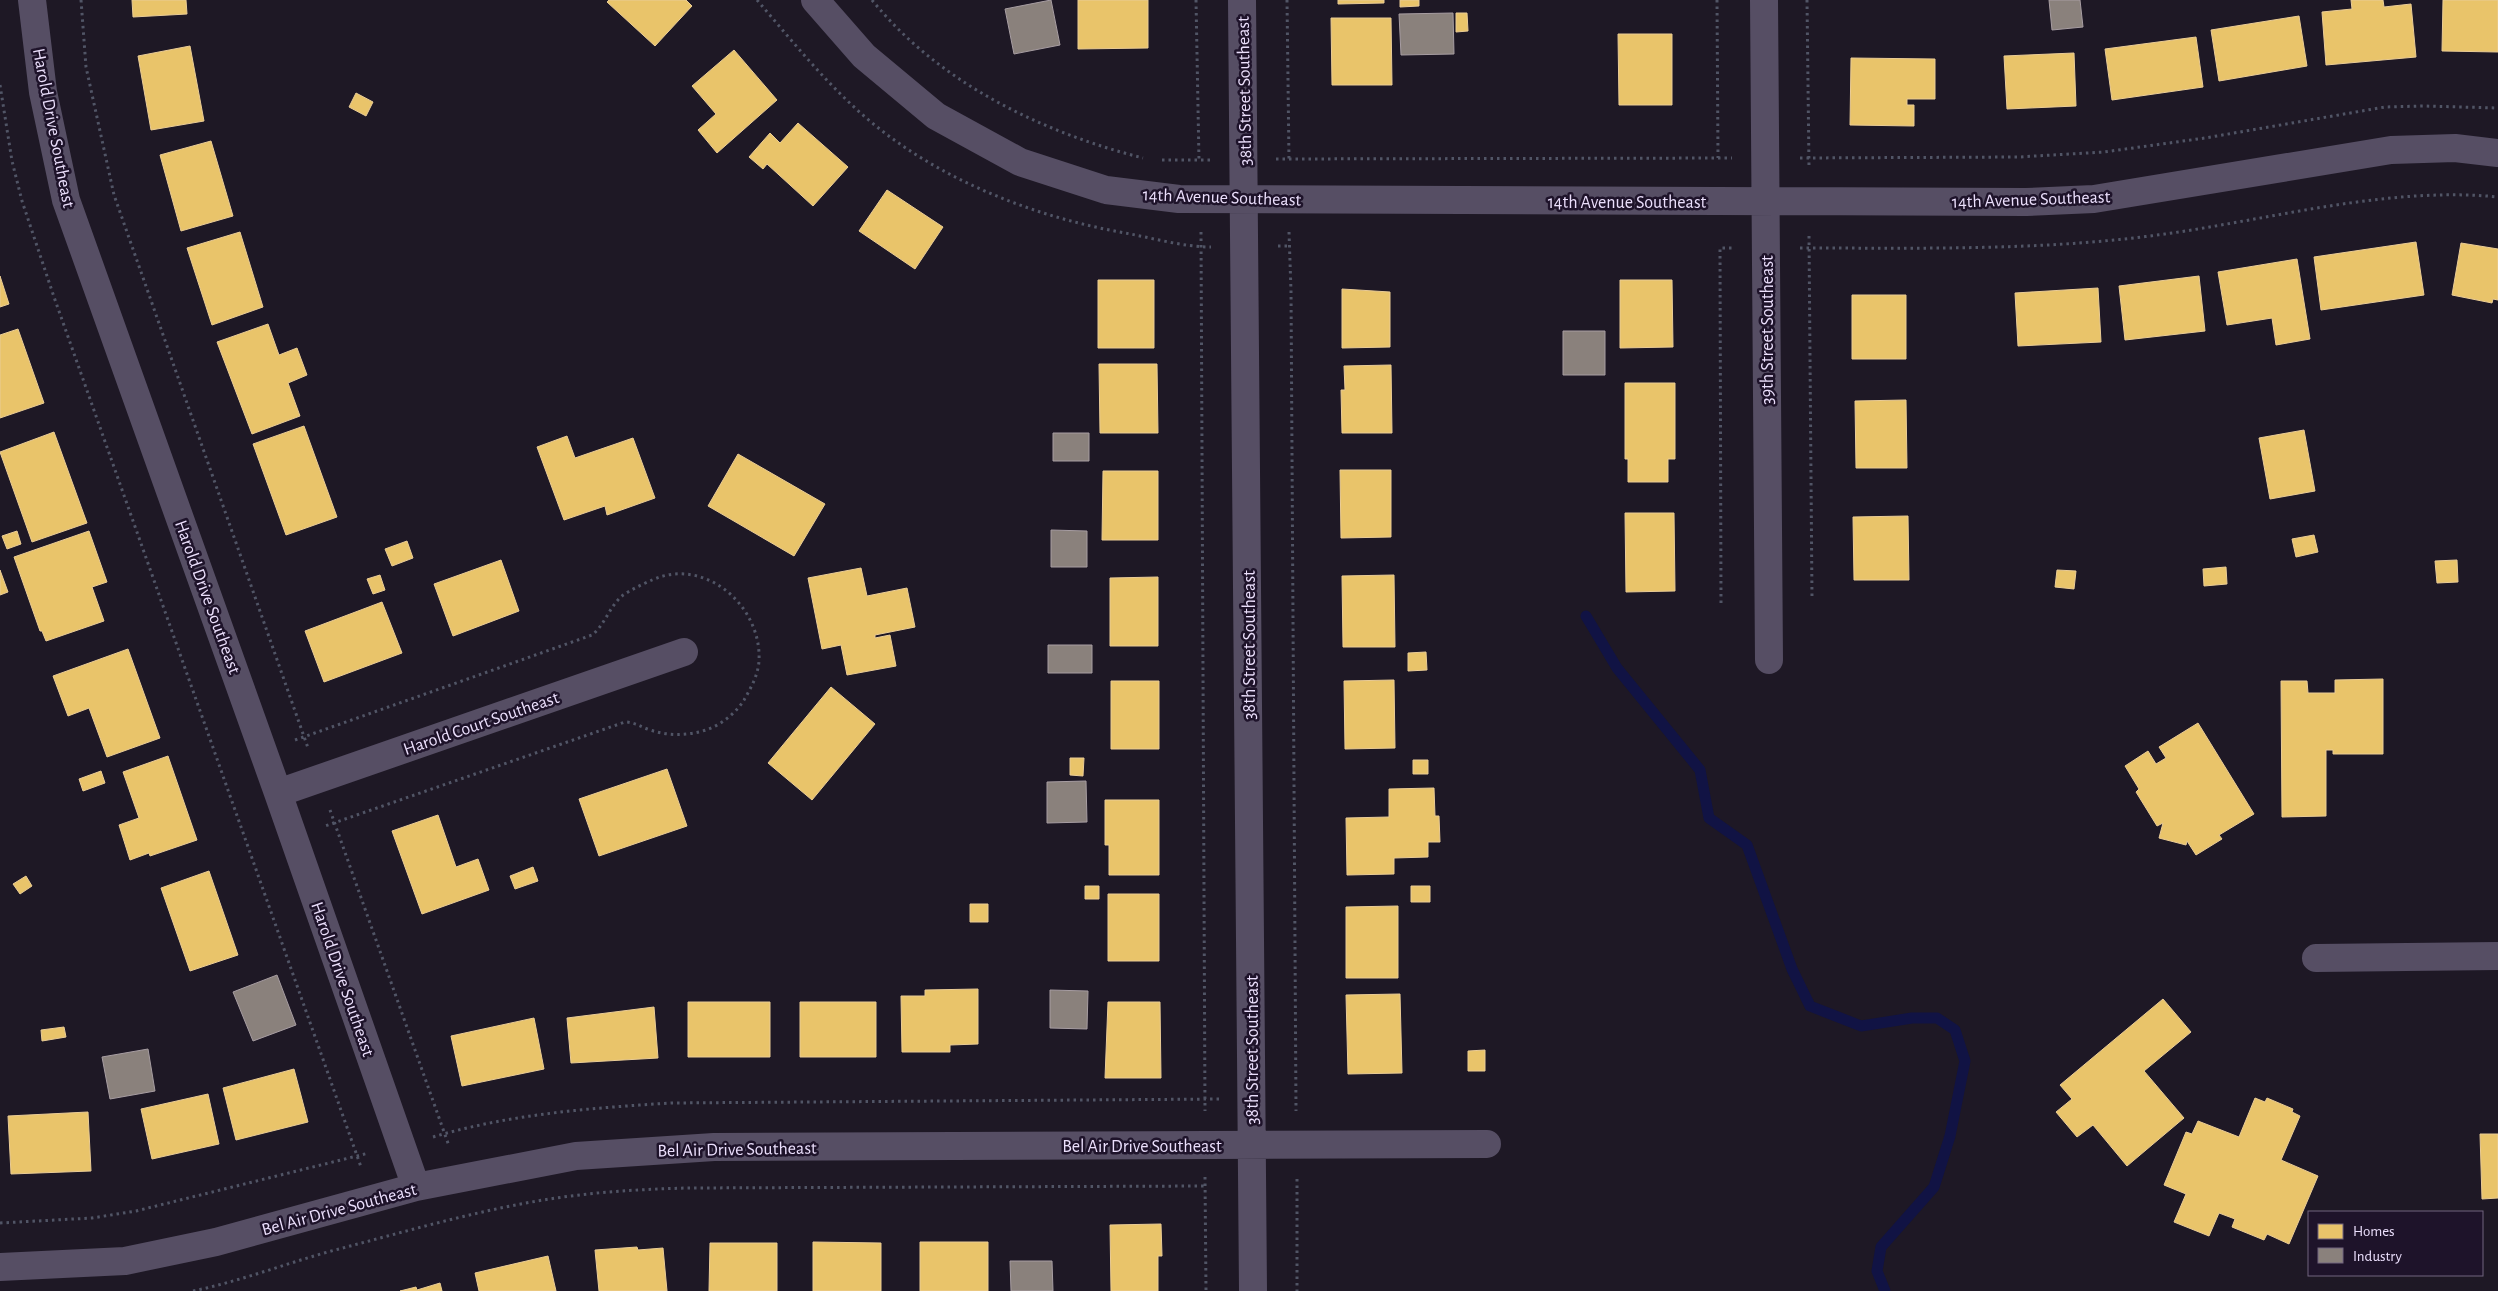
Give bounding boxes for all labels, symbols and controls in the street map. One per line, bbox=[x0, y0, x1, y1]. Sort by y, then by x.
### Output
street label: 38th Street Southeast bbox=[1235, 16, 1255, 166]
street label: Harold Drive Southeast bbox=[29, 47, 77, 210]
street label: 14th Avenue Southeast bbox=[1142, 186, 1302, 210]
street label: 14th Avenue Southeast bbox=[1951, 188, 2111, 212]
street label: 14th Avenue Southeast bbox=[1548, 194, 1707, 212]
street label: 39th Street Southeast bbox=[1759, 255, 1777, 405]
street label: Harold Drive Southeast bbox=[171, 518, 243, 677]
street label: 38th Street Southeast bbox=[1241, 570, 1259, 720]
street label: Harold Court Southeast bbox=[401, 689, 562, 759]
street label: Harold Drive Southeast bbox=[307, 900, 377, 1059]
street label: 38th Street Southeast bbox=[1244, 975, 1262, 1125]
street label: Bel Air Drive Southeast bbox=[1062, 1138, 1222, 1156]
street label: Bel Air Drive Southeast bbox=[657, 1140, 817, 1160]
street label: Bel Air Drive Southeast bbox=[260, 1181, 419, 1239]
legend bbox=[2308, 1211, 2483, 1276]
text: Homes bbox=[2353, 1224, 2395, 1239]
text: Industry bbox=[2353, 1249, 2402, 1264]

